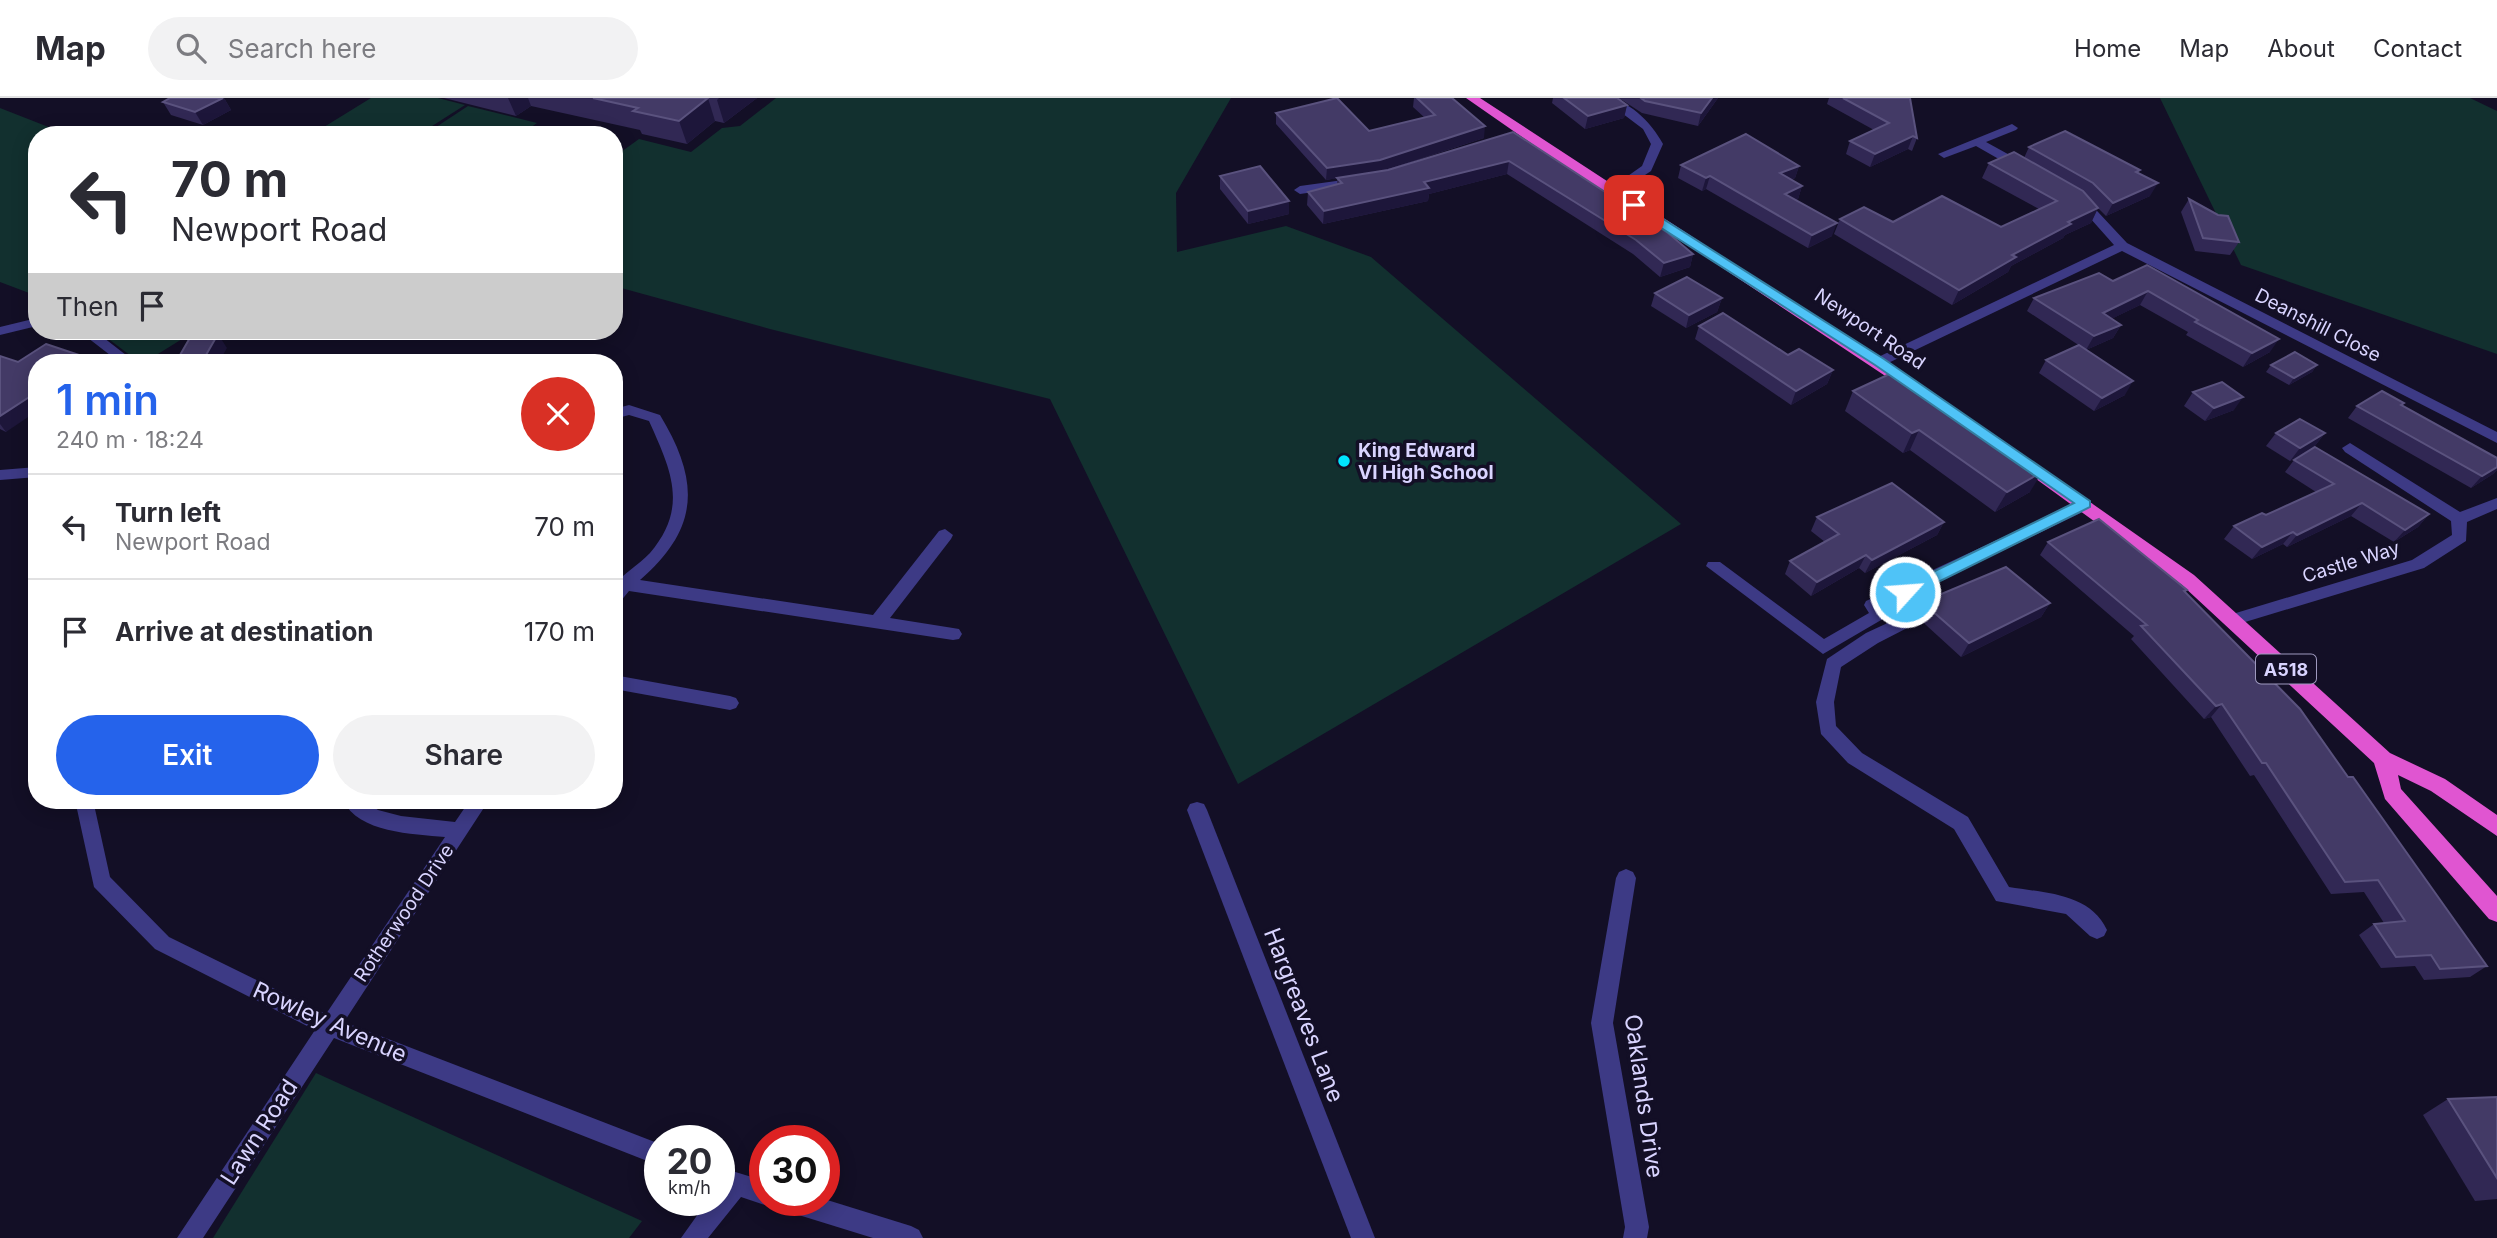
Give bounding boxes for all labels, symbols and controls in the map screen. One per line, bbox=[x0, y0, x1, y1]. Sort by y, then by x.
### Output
search box bbox=[148, 17, 638, 80]
text: Map bbox=[35, 28, 106, 68]
icon: search bbox=[172, 29, 210, 67]
text: Search here bbox=[228, 33, 376, 64]
text: Home bbox=[2074, 34, 2141, 63]
text: Map bbox=[2179, 34, 2229, 63]
text: About bbox=[2267, 34, 2335, 63]
text: Contact bbox=[2373, 34, 2462, 63]
text: 70 m bbox=[171, 150, 288, 209]
icon: left bbox=[56, 154, 147, 245]
pin bbox=[1604, 175, 1664, 235]
icon: arrive bbox=[1615, 186, 1653, 224]
text: Newport Road bbox=[171, 210, 387, 249]
street label: Deanshill Close bbox=[2251, 283, 2385, 367]
street label: Newport Road bbox=[1810, 284, 1930, 374]
icon: arrive bbox=[133, 287, 171, 325]
text: Then bbox=[56, 291, 119, 322]
text: 1 min bbox=[56, 374, 159, 425]
button: close bbox=[521, 377, 595, 451]
text: 240 m · 18:24 bbox=[56, 426, 204, 454]
place label: King Edward VI High School bbox=[1358, 439, 1494, 484]
marker: King Edward VI High School bbox=[1336, 453, 1352, 469]
text: Turn left bbox=[115, 497, 221, 528]
icon: left bbox=[56, 508, 94, 546]
text: 70 m bbox=[534, 511, 595, 542]
text: Newport Road bbox=[115, 528, 271, 556]
street label: Castle Way bbox=[2300, 536, 2403, 588]
position arrow bbox=[1868, 555, 1942, 629]
icon: arrive bbox=[56, 613, 94, 651]
text: Arrive at destination bbox=[115, 616, 374, 647]
text: 170 m bbox=[524, 616, 595, 647]
road number: A518 bbox=[2256, 654, 2316, 684]
button: Exit bbox=[56, 715, 319, 795]
button: Share bbox=[333, 715, 595, 795]
street label: Rotherwood Drive bbox=[349, 840, 459, 986]
street label: Hargreaves Lane bbox=[1258, 924, 1350, 1106]
street label: Rowley Avenue bbox=[249, 976, 411, 1068]
street label: Oaklands Drive bbox=[1619, 1012, 1669, 1180]
street label: Lawn Road bbox=[215, 1074, 303, 1190]
speed limit sign: 30 bbox=[749, 1125, 840, 1216]
text: 20 bbox=[667, 1140, 712, 1182]
text: km/h bbox=[668, 1177, 711, 1198]

